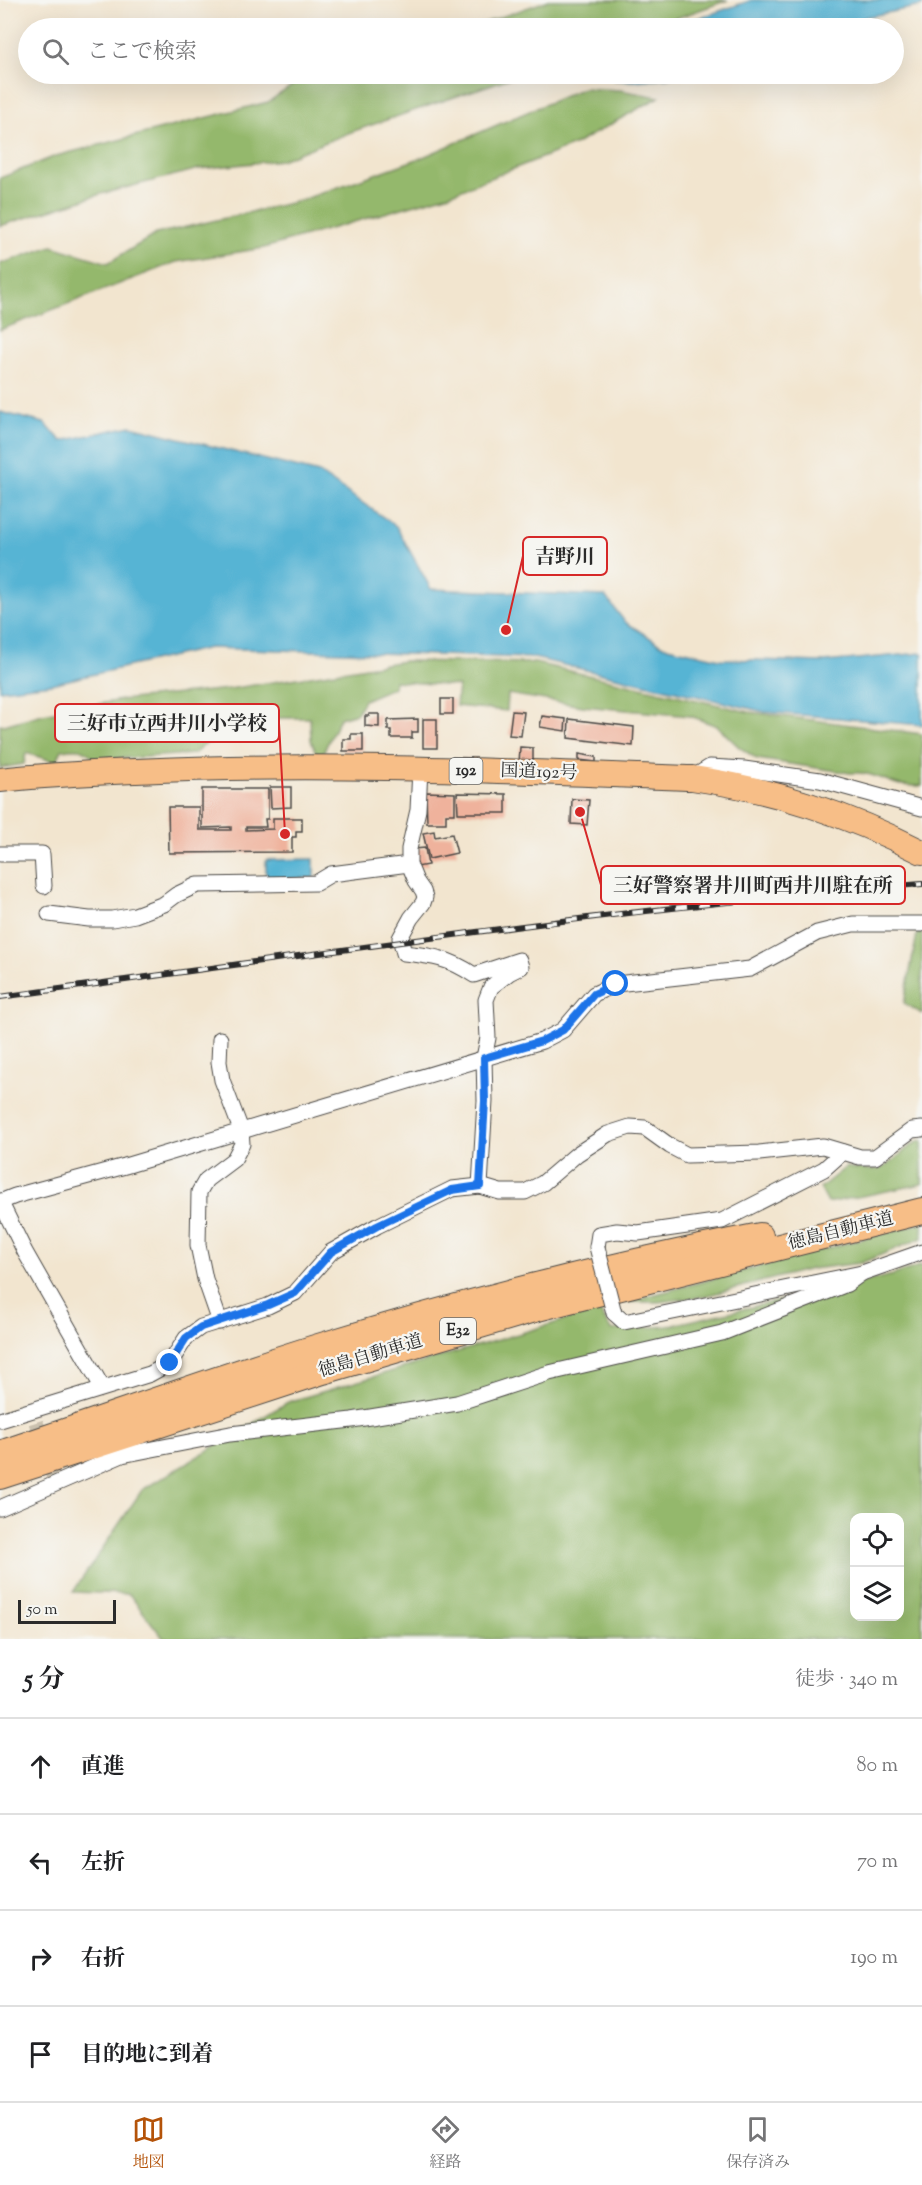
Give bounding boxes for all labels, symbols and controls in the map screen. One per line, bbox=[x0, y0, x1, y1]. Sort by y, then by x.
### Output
search box bbox=[18, 18, 904, 84]
icon: search bbox=[39, 35, 72, 68]
text: ここで検索 bbox=[87, 37, 197, 69]
callout: 吉野川 bbox=[523, 537, 607, 575]
text: 吉野川 bbox=[535, 544, 595, 573]
callout: 三好市立西井川小学校 bbox=[55, 704, 279, 742]
text: 三好市立西井川小学校 bbox=[67, 711, 267, 740]
road number: 192 bbox=[450, 758, 482, 784]
street label: 国道192号 bbox=[500, 759, 578, 787]
callout: 三好警察署井川町西井川駐在所 bbox=[601, 866, 905, 904]
text: 三好警察署井川町西井川駐在所 bbox=[613, 873, 893, 902]
route start bbox=[602, 970, 628, 996]
street label: 徳島自動車道 bbox=[785, 1206, 897, 1258]
road number: E32 bbox=[440, 1318, 476, 1344]
street label: 徳島自動車道 bbox=[316, 1329, 426, 1385]
route end bbox=[156, 1349, 182, 1375]
map controls bbox=[850, 1513, 904, 1621]
button: locate bbox=[850, 1513, 904, 1567]
button: layers bbox=[850, 1567, 904, 1621]
scale bar bbox=[18, 1597, 116, 1624]
text: 50 m bbox=[27, 1599, 58, 1622]
text: 5 分 bbox=[24, 1662, 64, 1699]
text: 徒歩 · 340 m bbox=[795, 1666, 898, 1695]
icon: ahead bbox=[24, 1750, 57, 1783]
text: 直進 bbox=[81, 1752, 125, 1784]
text: 80 m bbox=[857, 1752, 898, 1781]
icon: left bbox=[24, 1846, 57, 1879]
text: 左折 bbox=[81, 1848, 125, 1880]
text: 70 m bbox=[857, 1848, 898, 1877]
icon: right bbox=[24, 1942, 57, 1975]
text: 右折 bbox=[81, 1944, 125, 1976]
text: 190 m bbox=[850, 1944, 898, 1973]
icon: arrive bbox=[24, 2038, 57, 2071]
text: 目的地に到着 bbox=[81, 2040, 213, 2072]
tab: 地図 bbox=[132, 2113, 165, 2175]
tab: 経路 bbox=[429, 2113, 462, 2175]
tab: 保存済み bbox=[726, 2113, 790, 2175]

